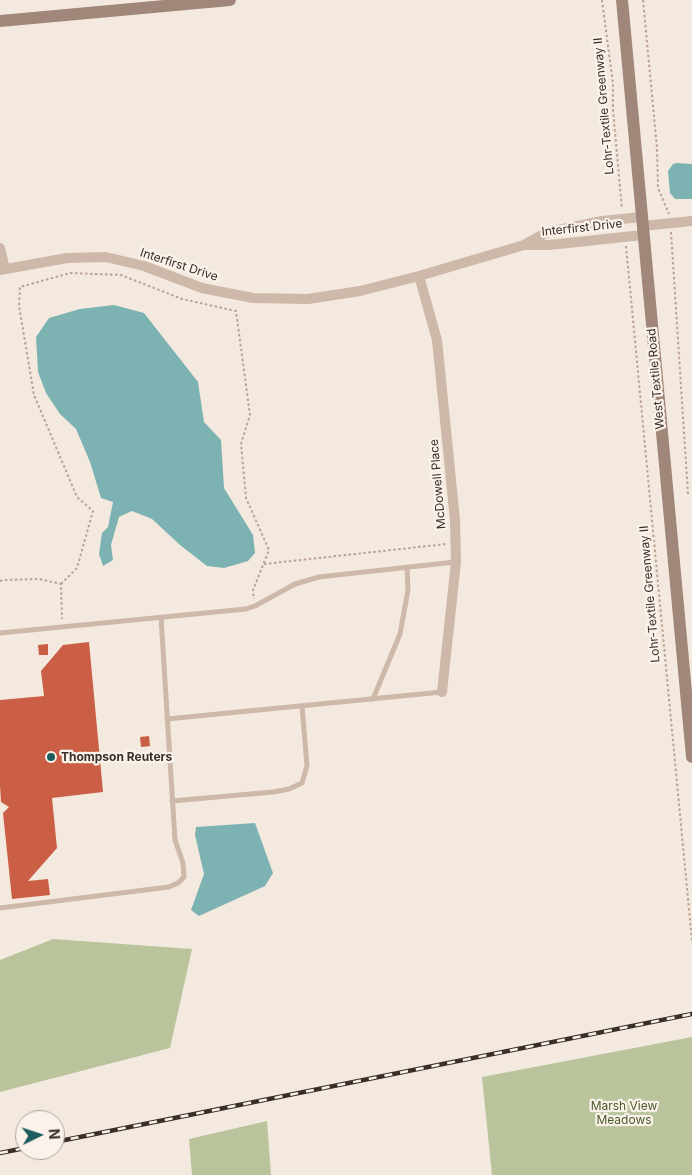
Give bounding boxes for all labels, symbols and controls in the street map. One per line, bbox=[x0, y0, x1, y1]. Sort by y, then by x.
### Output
street label: Lohr-Textile Greenway II bbox=[591, 37, 617, 175]
street label: Interfirst Drive bbox=[541, 217, 623, 239]
street label: Interfirst Drive bbox=[138, 246, 220, 284]
street label: West Textile Road bbox=[644, 328, 668, 430]
street label: McDowell Place bbox=[427, 438, 449, 530]
street label: Lohr-Textile Greenway II bbox=[637, 525, 663, 663]
place label: Thompson Reuters bbox=[61, 750, 172, 764]
marker: Thompson Reuters bbox=[45, 751, 57, 763]
park label: Marsh View Meadows bbox=[591, 1099, 657, 1127]
north arrow bbox=[15, 1110, 65, 1160]
text: N bbox=[46, 1128, 63, 1140]

